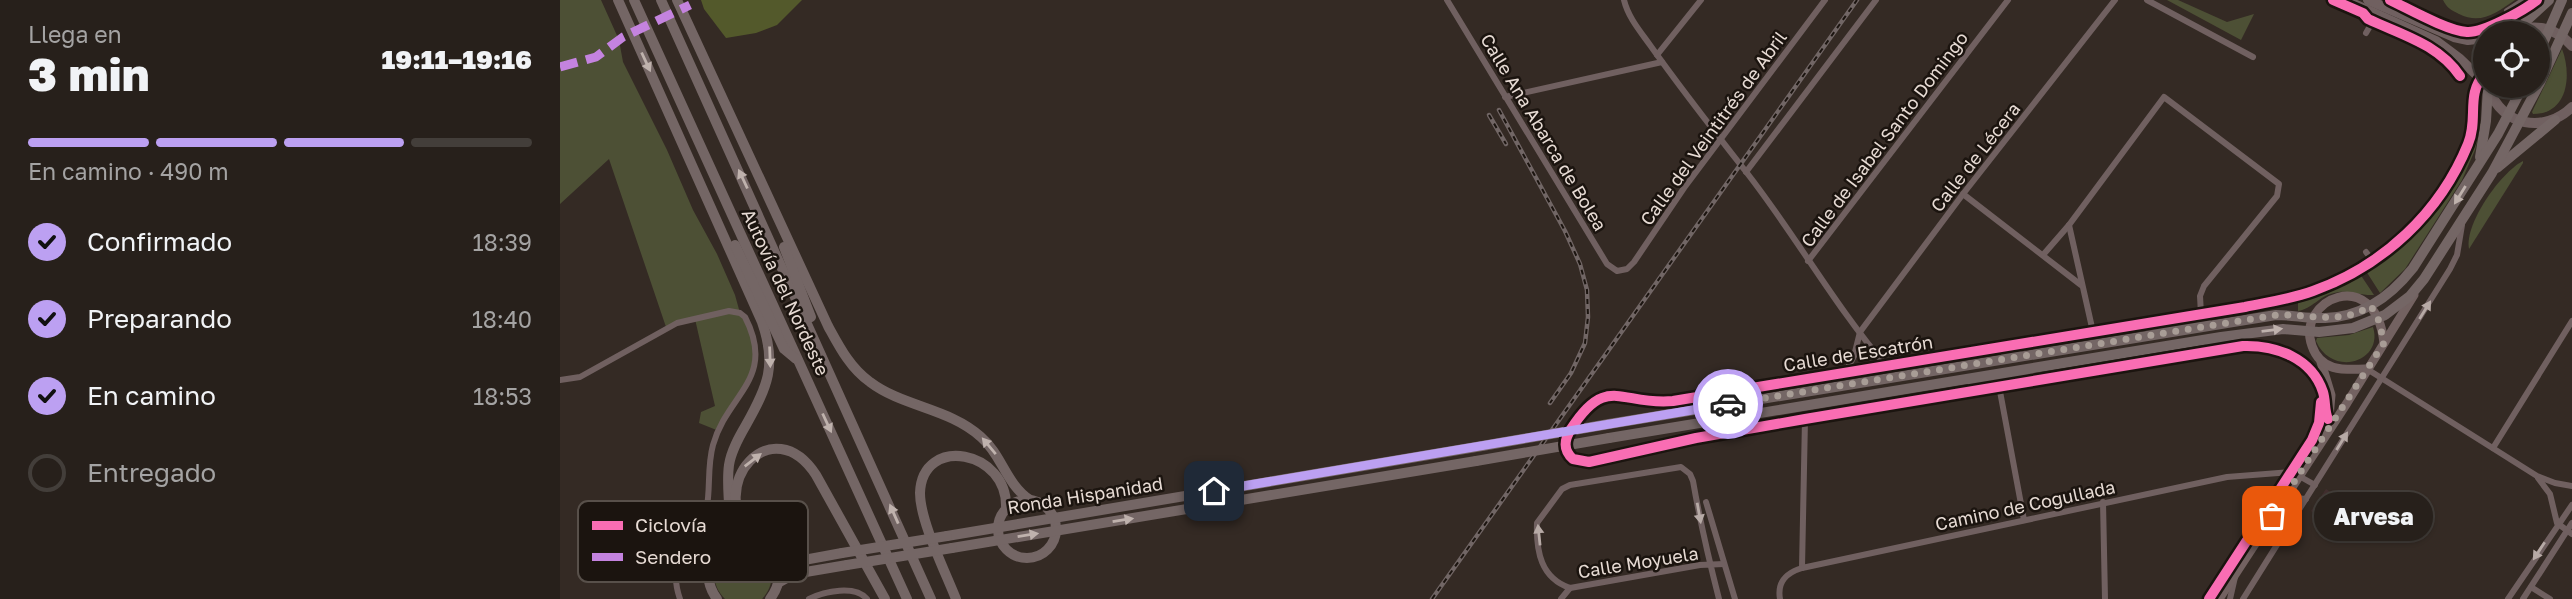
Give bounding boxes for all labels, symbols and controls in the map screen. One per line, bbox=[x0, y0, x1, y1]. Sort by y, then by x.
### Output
text: Llega en bbox=[28, 20, 122, 48]
map controls bbox=[2473, 21, 2550, 98]
button: locate bbox=[2473, 21, 2550, 98]
street label: Calle del Veintitrés de Abril bbox=[1635, 26, 1791, 229]
street label: Calle de Isabel Santo Domingo bbox=[1796, 27, 1972, 251]
street label: Calle Ana Abarca de Bolea bbox=[1476, 29, 1612, 235]
text: 19:11–19:16 bbox=[382, 44, 532, 75]
text: 3 min bbox=[28, 46, 150, 101]
one-way arrow bbox=[640, 52, 652, 72]
street label: Calle de Lécera bbox=[1926, 98, 2024, 216]
text: En camino · 490 m bbox=[28, 157, 229, 185]
one-way arrow bbox=[737, 169, 748, 190]
one-way arrow bbox=[2454, 185, 2467, 205]
street label: Autovía del Nordeste bbox=[738, 205, 834, 379]
icon: check bbox=[28, 223, 66, 261]
text: Confirmado bbox=[87, 226, 232, 257]
text: 18:39 bbox=[473, 228, 532, 256]
icon: check bbox=[28, 300, 66, 338]
one-way arrow bbox=[2418, 300, 2431, 319]
text: Preparando bbox=[87, 303, 232, 334]
text: 18:40 bbox=[472, 305, 532, 333]
one-way arrow bbox=[2261, 325, 2283, 336]
street label: Calle de Escatrón bbox=[1782, 330, 1934, 376]
one-way arrow bbox=[764, 347, 775, 369]
courier bbox=[1693, 369, 1763, 439]
icon: check bbox=[28, 377, 66, 415]
text: En camino bbox=[87, 380, 216, 411]
text: 18:53 bbox=[473, 382, 532, 410]
icon: car bbox=[1709, 385, 1747, 423]
one-way arrow bbox=[821, 413, 833, 433]
one-way arrow bbox=[2336, 431, 2349, 451]
one-way arrow bbox=[982, 438, 997, 455]
one-way arrow bbox=[743, 452, 761, 467]
text: Entregado bbox=[87, 457, 216, 488]
pin bbox=[1184, 461, 1244, 521]
street label: Ronda Hispanidad bbox=[1006, 472, 1164, 518]
icon: home bbox=[1195, 472, 1233, 510]
street label: Camino de Cogullada bbox=[1933, 475, 2117, 535]
pin bbox=[2242, 486, 2302, 546]
callout: Arvesa bbox=[2314, 491, 2433, 540]
icon: bag bbox=[2253, 497, 2291, 535]
legend bbox=[578, 501, 808, 582]
one-way arrow bbox=[1694, 502, 1705, 524]
text: Arvesa bbox=[2333, 502, 2414, 530]
one-way arrow bbox=[888, 504, 900, 524]
text: Ciclovía bbox=[635, 513, 707, 536]
one-way arrow bbox=[1112, 514, 1134, 525]
one-way arrow bbox=[1533, 524, 1544, 546]
one-way arrow bbox=[1017, 529, 1039, 540]
street label: Calle Moyuela bbox=[1576, 542, 1700, 582]
one-way arrow bbox=[2532, 542, 2546, 560]
text: Sendero bbox=[635, 545, 711, 568]

